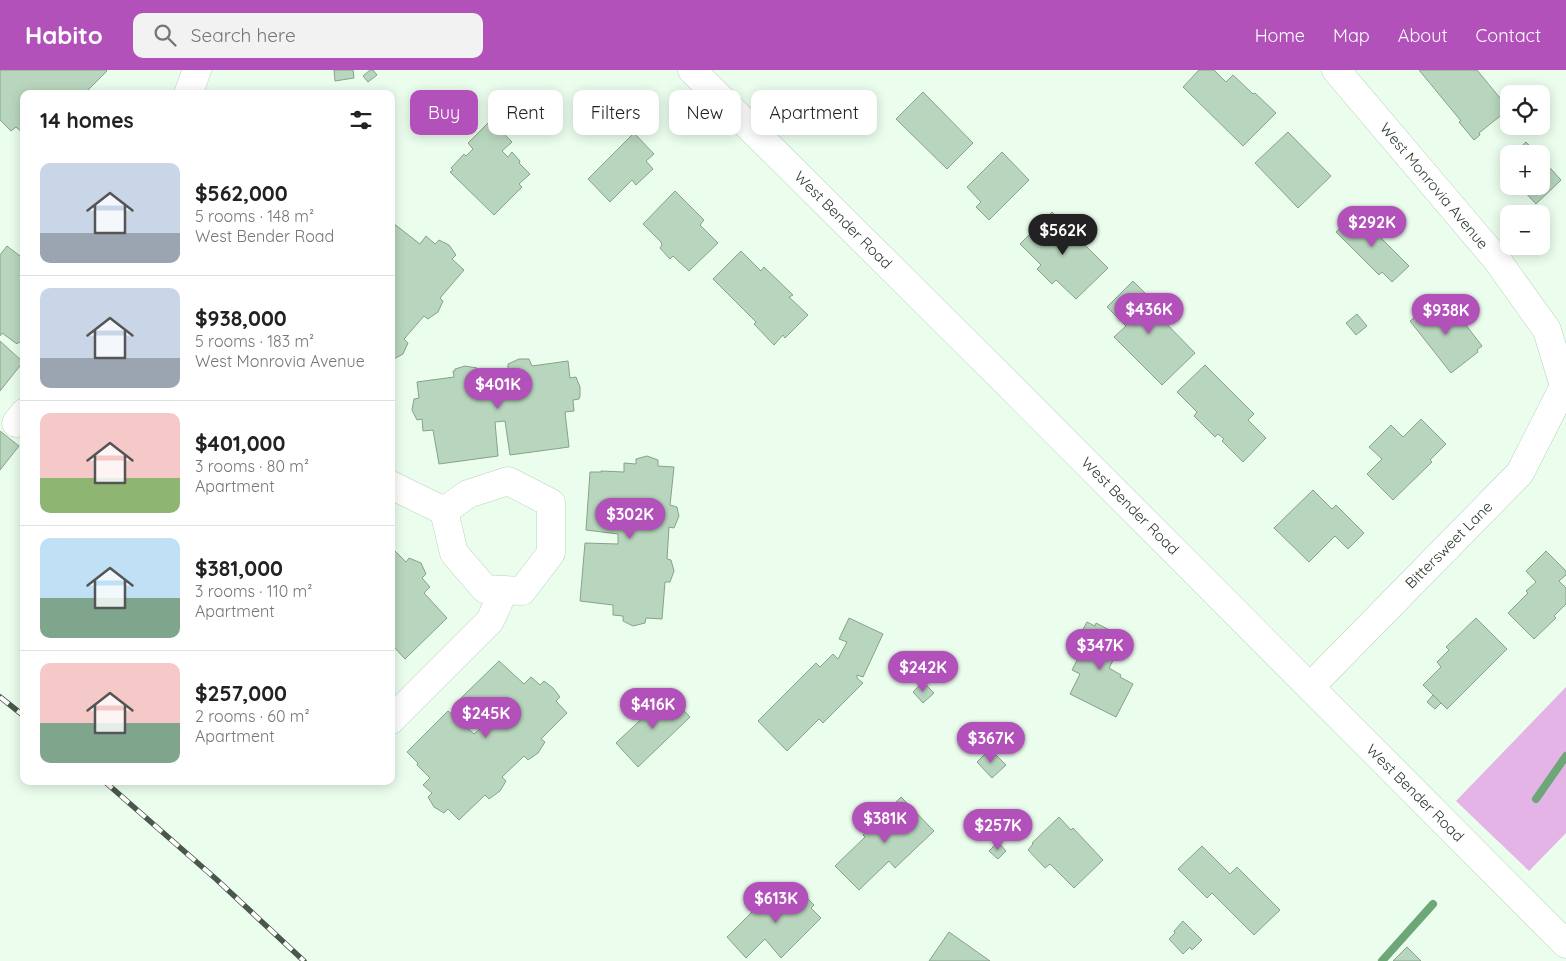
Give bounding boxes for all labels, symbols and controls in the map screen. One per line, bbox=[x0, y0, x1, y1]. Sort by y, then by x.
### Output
search box bbox=[133, 13, 483, 58]
text: Habito bbox=[25, 20, 103, 50]
icon: search bbox=[151, 21, 179, 49]
text: Search here bbox=[191, 23, 296, 47]
text: Home bbox=[1255, 24, 1305, 47]
text: Map bbox=[1333, 24, 1370, 47]
text: About bbox=[1398, 24, 1448, 47]
text: Contact bbox=[1476, 24, 1541, 47]
map controls bbox=[1500, 85, 1550, 255]
button: locate bbox=[1500, 85, 1550, 135]
chip: Buy bbox=[410, 90, 478, 135]
chip: Rent bbox=[488, 90, 563, 135]
chip: Filters bbox=[573, 90, 659, 135]
chip: New bbox=[669, 90, 741, 135]
chip: Apartment bbox=[751, 90, 877, 135]
icon: filters bbox=[347, 106, 375, 134]
text: 14 homes bbox=[40, 107, 134, 133]
street label: West Monrovia Avenue bbox=[1376, 119, 1493, 253]
button: + bbox=[1500, 145, 1550, 195]
street label: West Bender Road bbox=[790, 167, 896, 273]
text: $562,000 bbox=[195, 180, 288, 206]
icon: home bbox=[80, 183, 140, 243]
button: − bbox=[1500, 205, 1550, 255]
text: 5 rooms · 148 m² bbox=[195, 206, 314, 226]
pin: $292K bbox=[1337, 206, 1407, 248]
text: $292K bbox=[1348, 212, 1396, 232]
pin: $562K bbox=[1028, 214, 1098, 256]
text: $562K bbox=[1039, 220, 1087, 240]
text: West Bender Road bbox=[195, 226, 334, 246]
pin: $436K bbox=[1114, 292, 1184, 335]
pin: $938K bbox=[1411, 294, 1481, 336]
text: $436K bbox=[1126, 299, 1172, 319]
text: $938K bbox=[1423, 300, 1469, 320]
text: $938,000 bbox=[195, 305, 287, 331]
icon: home bbox=[80, 308, 140, 368]
text: 5 rooms · 183 m² bbox=[195, 331, 314, 351]
text: West Monrovia Avenue bbox=[195, 351, 365, 371]
pin: $401K bbox=[463, 368, 533, 410]
text: $401K bbox=[475, 374, 521, 394]
text: $401,000 bbox=[195, 430, 285, 456]
icon: home bbox=[80, 433, 140, 493]
street label: West Bender Road bbox=[1077, 453, 1183, 559]
text: 3 rooms · 80 m² bbox=[195, 456, 309, 476]
text: Apartment bbox=[195, 476, 275, 496]
street label: Bittersweet Lane bbox=[1401, 497, 1496, 592]
pin: $302K bbox=[595, 498, 665, 540]
text: $302K bbox=[606, 504, 654, 524]
text: $381,000 bbox=[195, 555, 283, 581]
icon: home bbox=[80, 558, 140, 618]
text: 3 rooms · 110 m² bbox=[195, 581, 312, 601]
text: Apartment bbox=[195, 601, 275, 621]
pin: $347K bbox=[1065, 628, 1135, 671]
text: $347K bbox=[1077, 635, 1123, 655]
pin: $242K bbox=[888, 650, 958, 693]
text: $242K bbox=[899, 657, 947, 677]
text: $257,000 bbox=[195, 680, 287, 706]
icon: home bbox=[80, 683, 140, 743]
pin: $416K bbox=[618, 688, 688, 730]
text: $416K bbox=[631, 694, 675, 714]
pin: $245K bbox=[451, 696, 521, 739]
text: $245K bbox=[462, 703, 510, 723]
text: 2 rooms · 60 m² bbox=[195, 706, 309, 726]
pin: $367K bbox=[956, 722, 1026, 764]
text: Apartment bbox=[195, 726, 275, 746]
text: $367K bbox=[968, 728, 1014, 748]
street label: West Bender Road bbox=[1362, 740, 1468, 846]
pin: $381K bbox=[850, 802, 920, 844]
text: $381K bbox=[863, 808, 907, 828]
pin: $257K bbox=[963, 808, 1033, 851]
text: $257K bbox=[974, 815, 1022, 835]
pin: $613K bbox=[741, 882, 811, 924]
text: $613K bbox=[754, 888, 798, 908]

